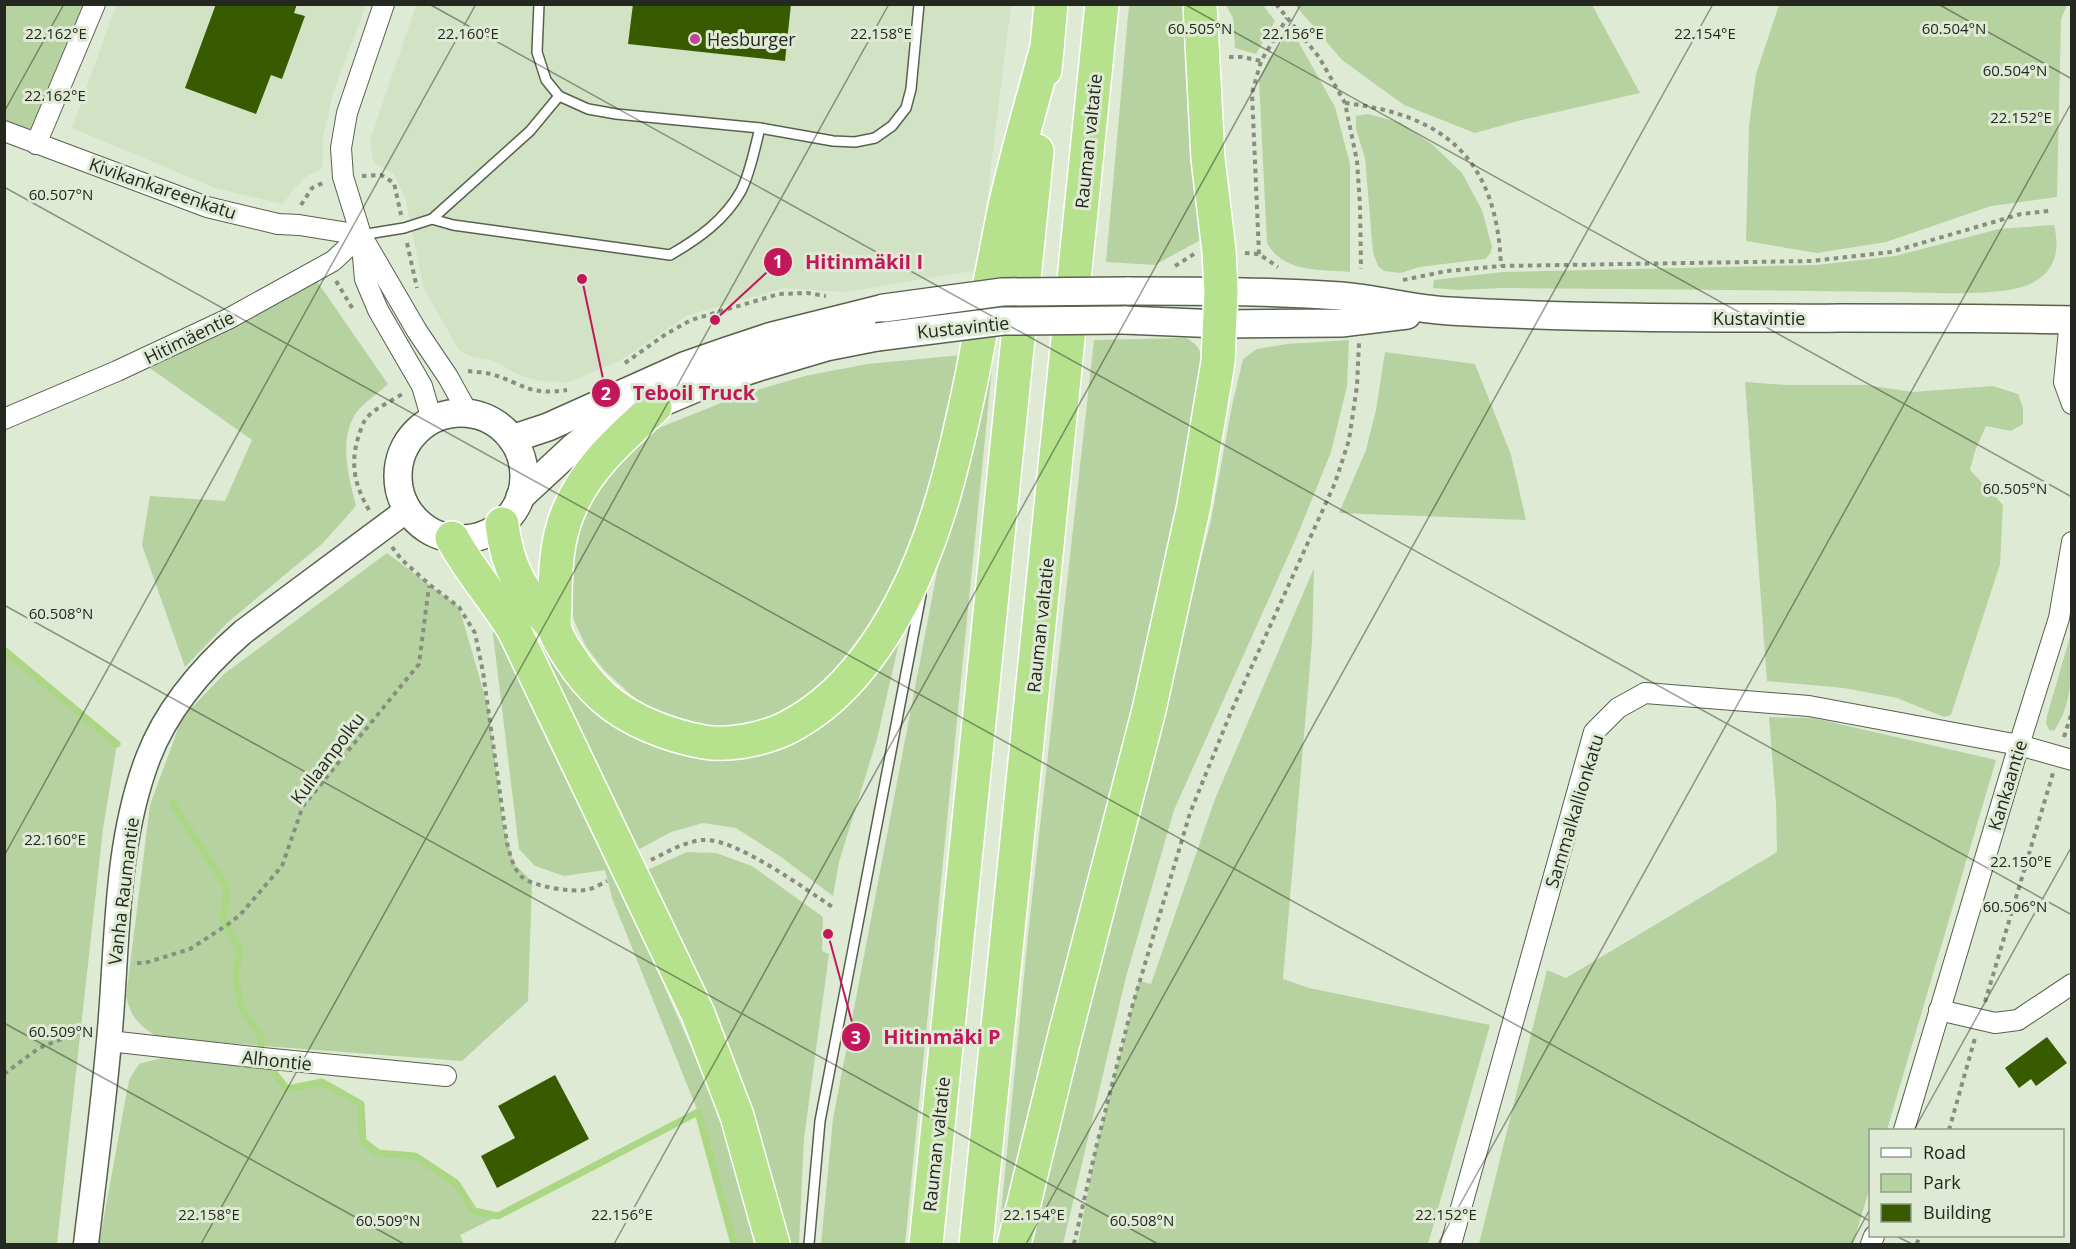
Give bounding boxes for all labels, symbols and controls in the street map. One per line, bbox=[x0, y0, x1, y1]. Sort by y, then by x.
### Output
text: 60.505°N bbox=[1168, 18, 1232, 38]
text: 60.504°N bbox=[1922, 18, 1986, 38]
text: 22.162°E bbox=[25, 23, 87, 43]
text: 22.160°E bbox=[437, 23, 499, 43]
text: 22.158°E bbox=[850, 23, 912, 43]
text: 22.156°E bbox=[1262, 23, 1324, 43]
text: 22.154°E bbox=[1674, 23, 1736, 43]
place label: Hesburger bbox=[707, 27, 796, 51]
marker: Hesburger bbox=[688, 32, 702, 46]
text: 60.504°N bbox=[1983, 60, 2047, 80]
street label: Rauman valtatie bbox=[1069, 72, 1107, 210]
text: 22.162°E bbox=[24, 85, 86, 105]
text: 22.152°E bbox=[1990, 107, 2052, 127]
street label: Kivikankareenkatu bbox=[86, 151, 240, 225]
text: 60.507°N bbox=[29, 184, 93, 204]
callout: HitinmäkiI I bbox=[763, 243, 935, 281]
text: HitinmäkiI I bbox=[805, 248, 923, 275]
text: 1 bbox=[773, 249, 783, 273]
street label: Hitimäentie bbox=[140, 305, 238, 369]
street label: Kustavintie bbox=[1713, 306, 1805, 330]
street label: Kustavintie bbox=[916, 310, 1010, 344]
callout: Teboil Truck bbox=[591, 374, 767, 412]
text: Teboil Truck bbox=[633, 379, 756, 406]
text: 2 bbox=[601, 381, 611, 405]
text: 60.505°N bbox=[1983, 478, 2047, 498]
street label: Rauman valtatie bbox=[1021, 556, 1059, 694]
text: 60.508°N bbox=[29, 603, 93, 623]
street label: Kullaanpolku bbox=[285, 707, 369, 809]
street label: Sammalkallionkatu bbox=[1539, 731, 1609, 891]
street label: Kankaantie bbox=[1982, 737, 2032, 833]
street label: Vanha Raumantie bbox=[102, 816, 144, 966]
text: 22.160°E bbox=[24, 829, 86, 849]
text: 22.150°E bbox=[1990, 851, 2052, 871]
text: 60.506°N bbox=[1983, 896, 2047, 916]
callout: Hitinmäki P bbox=[841, 1018, 1012, 1056]
text: 60.509°N bbox=[29, 1021, 93, 1041]
text: Hitinmäki P bbox=[883, 1023, 1001, 1050]
text: 3 bbox=[851, 1025, 861, 1049]
street label: Alhontie bbox=[241, 1044, 313, 1076]
street label: Rauman valtatie bbox=[917, 1075, 955, 1213]
legend bbox=[1869, 1129, 2064, 1237]
text: Road bbox=[1923, 1140, 1966, 1164]
text: Park bbox=[1923, 1170, 1961, 1194]
text: Building bbox=[1923, 1200, 1991, 1224]
text: 22.158°E bbox=[178, 1204, 240, 1224]
text: 22.156°E bbox=[591, 1204, 653, 1224]
text: 22.154°E bbox=[1003, 1204, 1065, 1224]
text: 22.152°E bbox=[1415, 1204, 1477, 1224]
text: 60.509°N bbox=[356, 1210, 420, 1230]
text: 60.508°N bbox=[1110, 1210, 1174, 1230]

